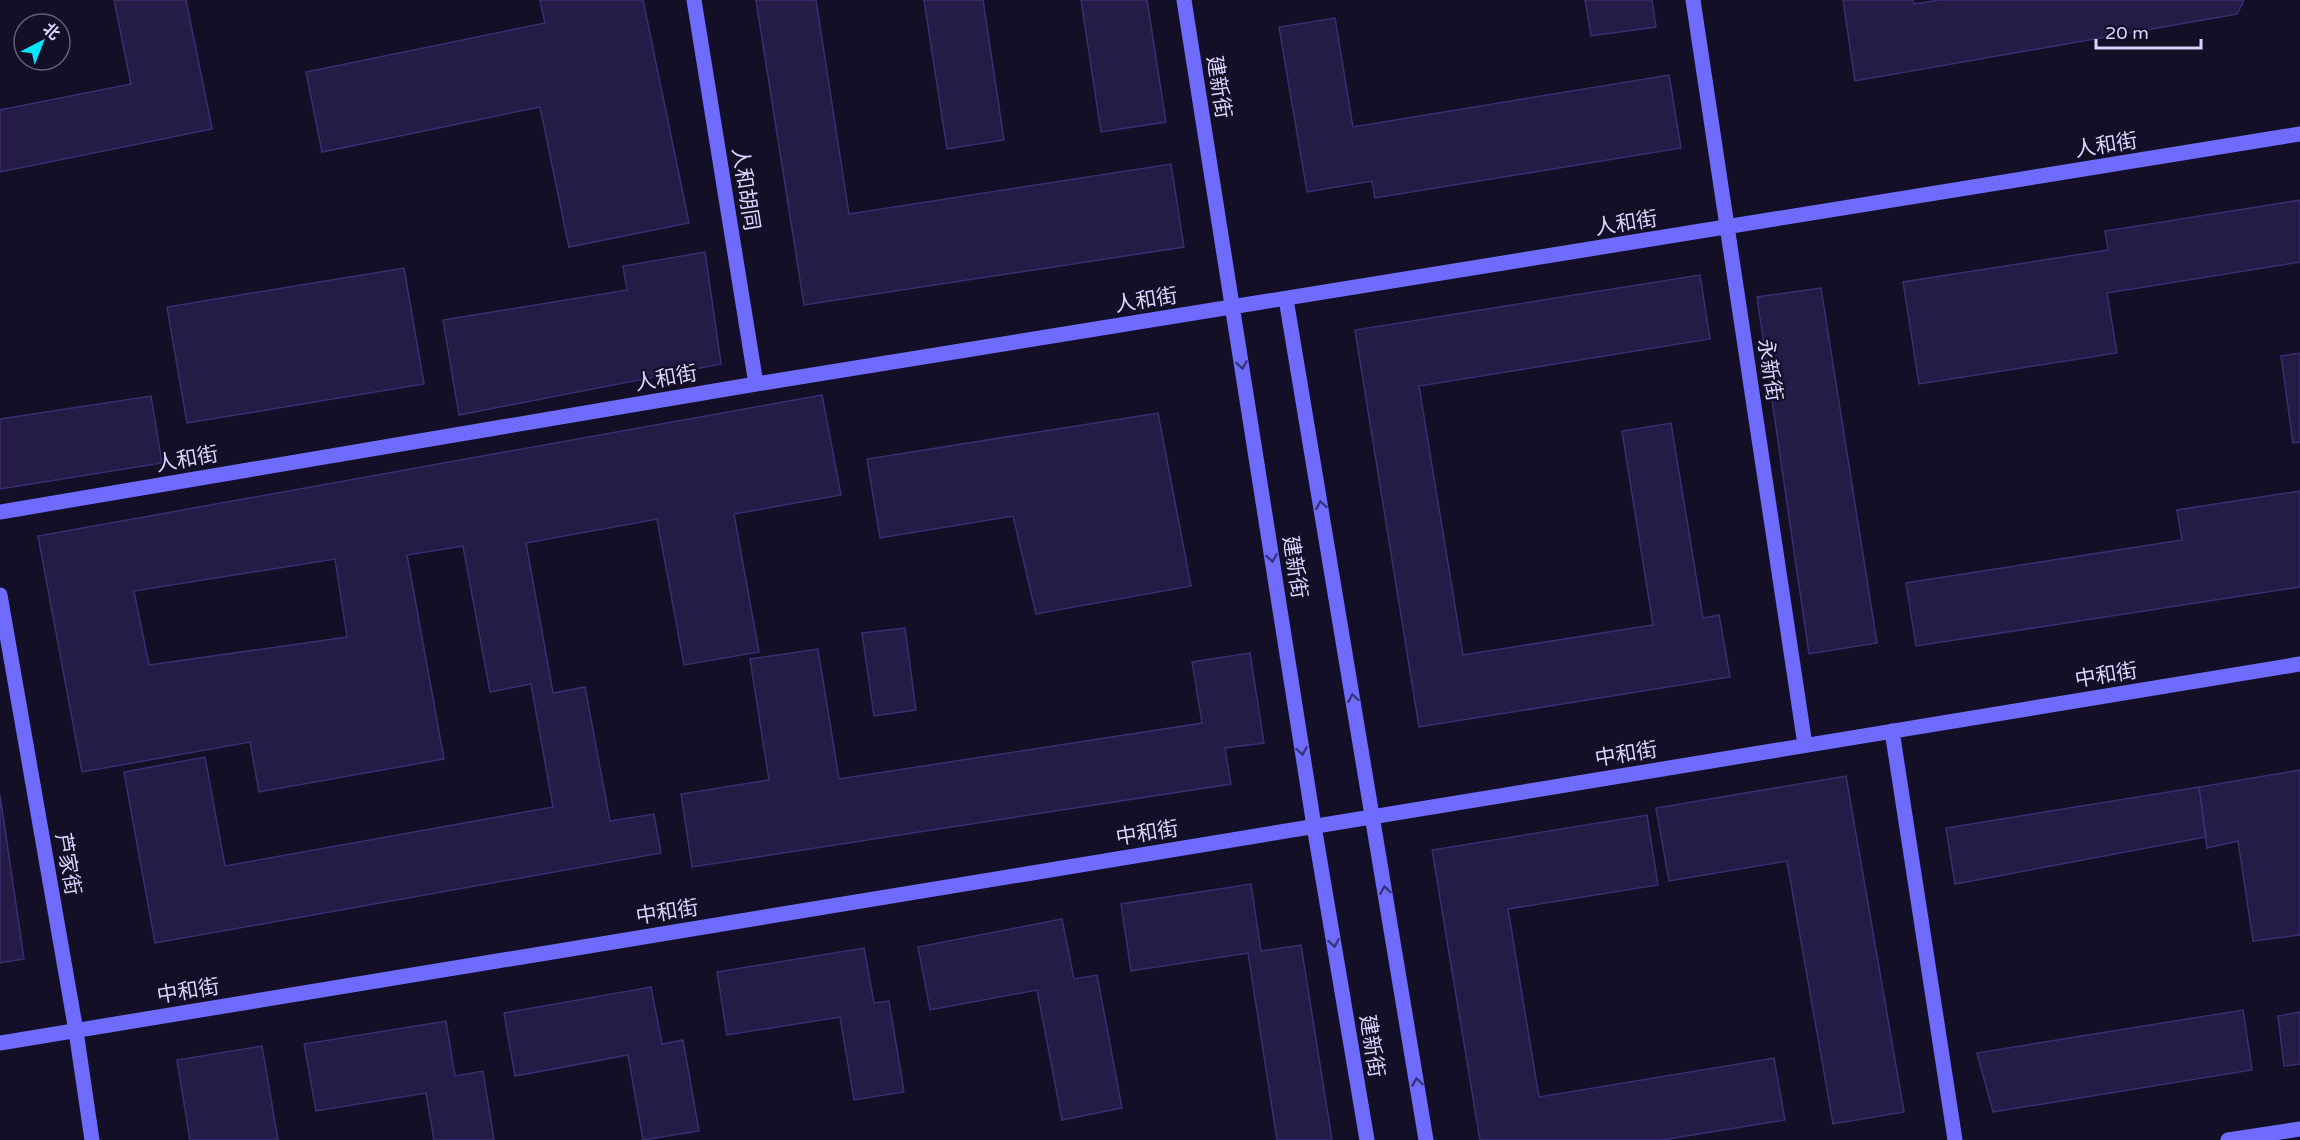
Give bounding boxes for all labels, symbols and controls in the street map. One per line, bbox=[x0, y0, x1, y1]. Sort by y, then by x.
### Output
north arrow bbox=[12, 12, 72, 72]
scale bar bbox=[2096, 12, 2201, 50]
text: 北 bbox=[39, 19, 64, 44]
text: 20 m bbox=[2105, 22, 2149, 44]
street label: 建新街 bbox=[1201, 54, 1236, 120]
street label: 人和街 bbox=[2073, 128, 2139, 163]
street label: 人和胡同 bbox=[727, 146, 764, 233]
street label: 人和街 bbox=[1593, 206, 1659, 241]
street label: 人和街 bbox=[1113, 283, 1179, 318]
street label: 永新街 bbox=[1752, 337, 1787, 403]
street label: 人和街 bbox=[633, 361, 699, 396]
one-way arrow bbox=[1236, 361, 1248, 370]
street label: 人和街 bbox=[154, 442, 220, 477]
one-way arrow bbox=[1315, 501, 1328, 511]
street label: 建新街 bbox=[1277, 534, 1312, 600]
one-way arrow bbox=[1266, 553, 1278, 563]
street label: 中和街 bbox=[2073, 658, 2139, 693]
one-way arrow bbox=[1347, 693, 1360, 703]
street label: 中和街 bbox=[1593, 737, 1659, 772]
one-way arrow bbox=[1296, 746, 1308, 755]
street label: 中和街 bbox=[1114, 816, 1180, 851]
street label: 芦家街 bbox=[50, 831, 85, 897]
one-way arrow bbox=[1379, 885, 1392, 895]
street label: 中和街 bbox=[634, 895, 700, 930]
one-way arrow bbox=[1327, 939, 1339, 948]
street label: 中和街 bbox=[155, 974, 221, 1009]
street label: 建新街 bbox=[1354, 1013, 1389, 1079]
one-way arrow bbox=[1411, 1078, 1424, 1088]

